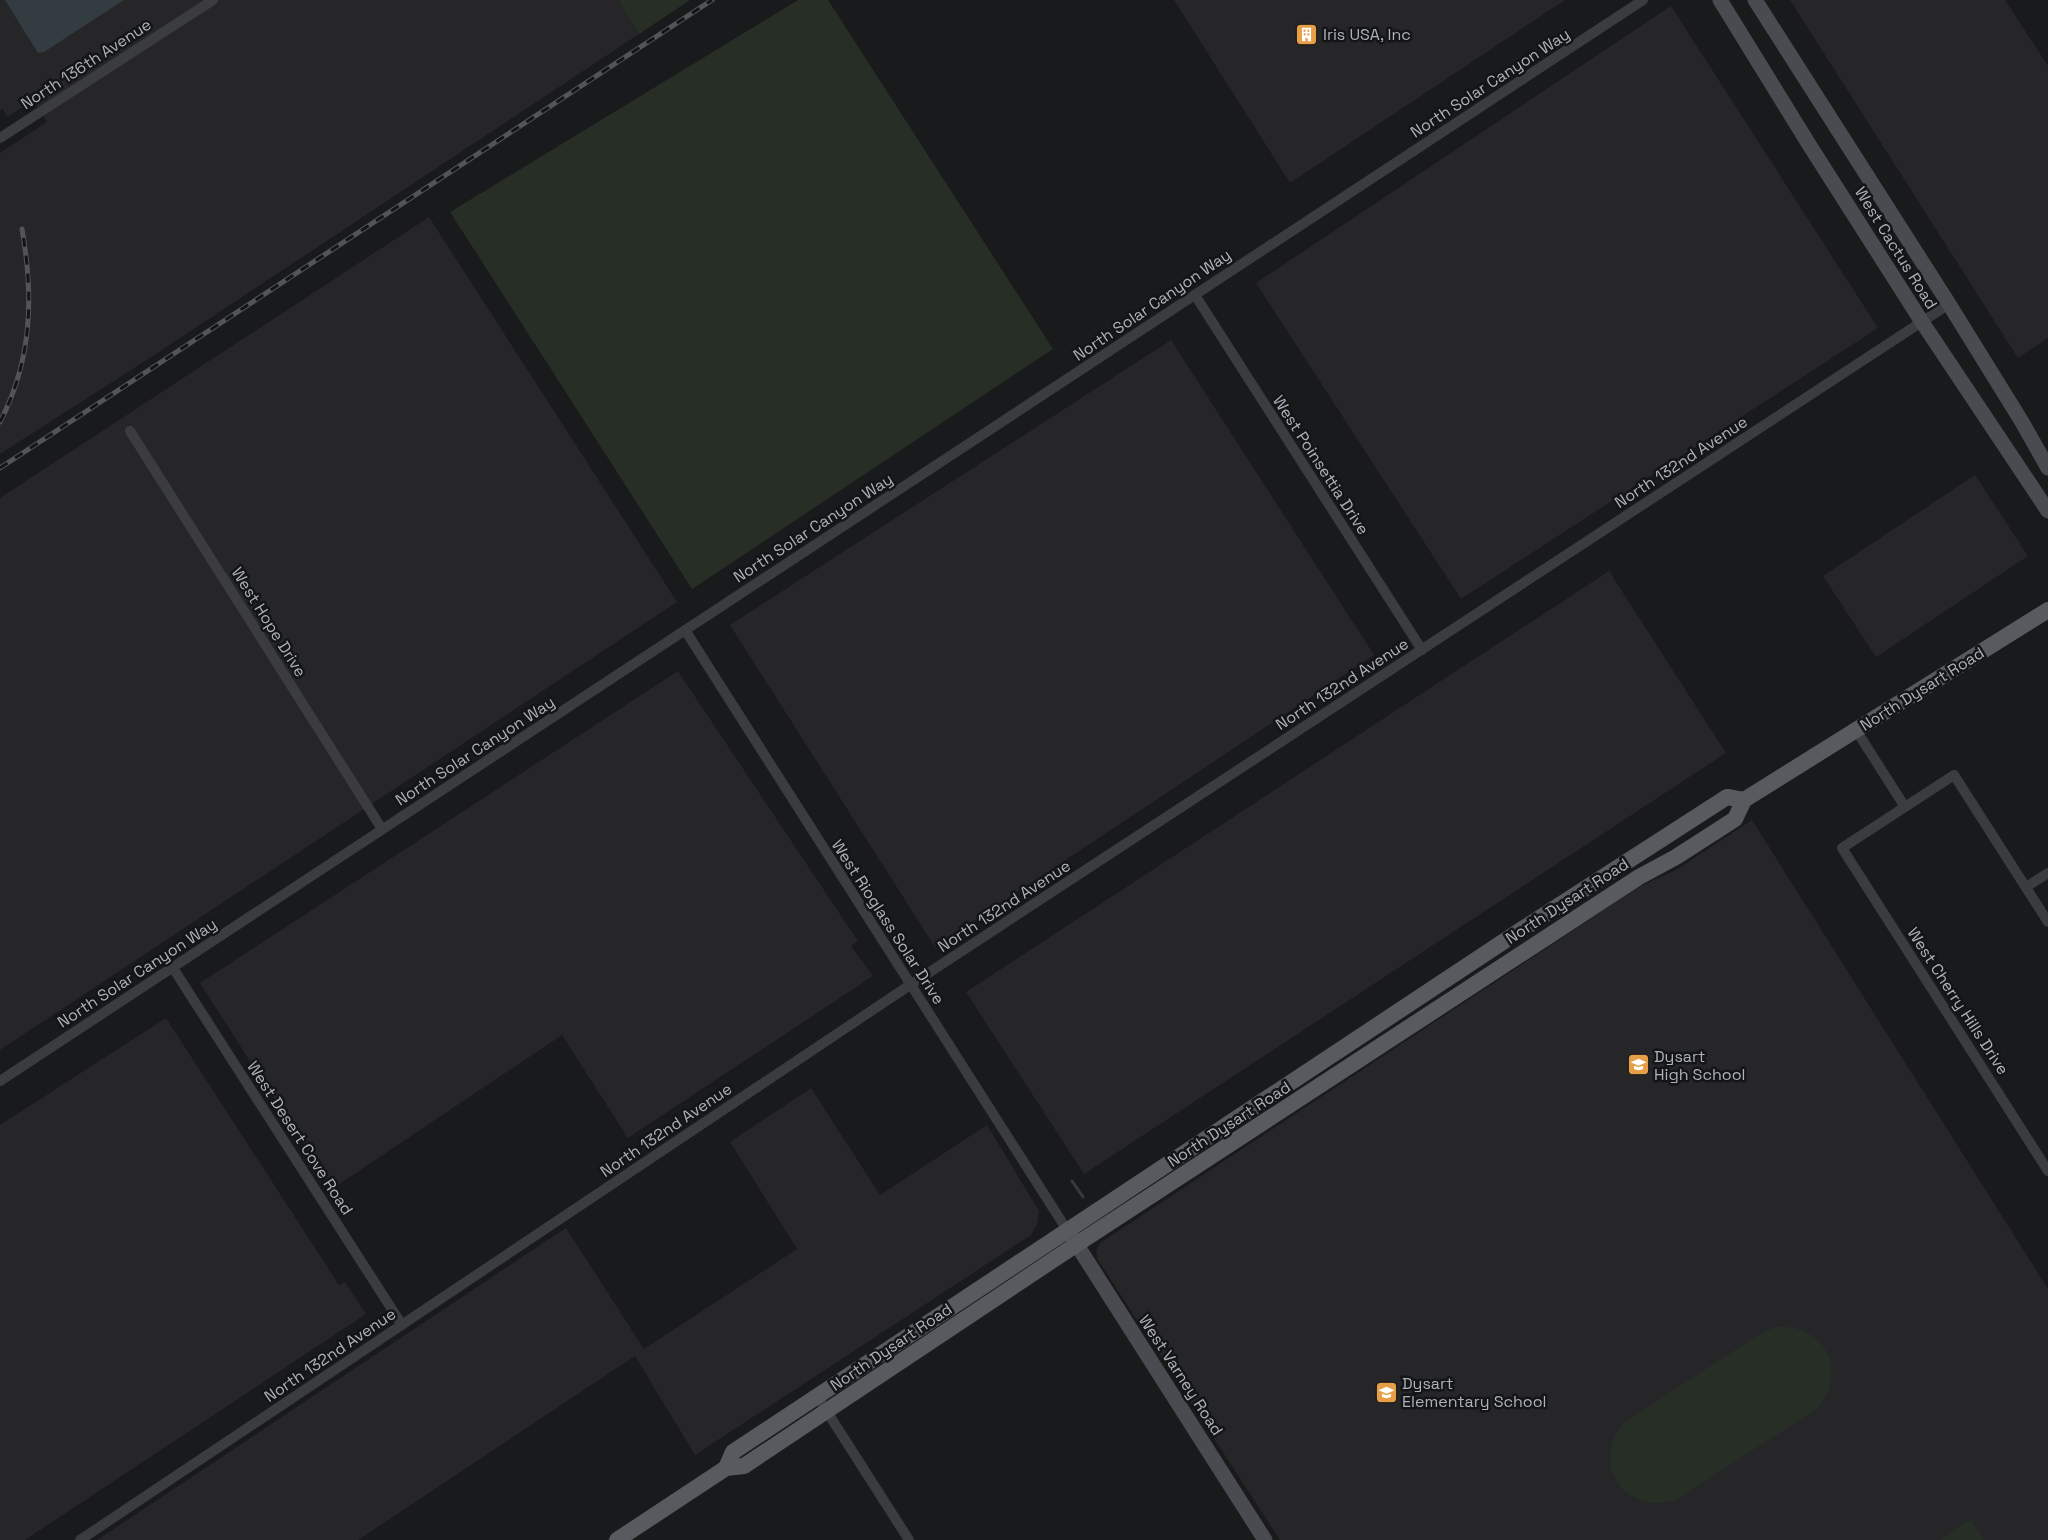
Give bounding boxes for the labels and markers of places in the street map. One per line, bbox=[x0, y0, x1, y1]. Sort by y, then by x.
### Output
building icon: Iris USA, Inc bbox=[1295, 22, 1319, 46]
place label: Iris USA, Inc bbox=[1323, 24, 1411, 45]
place label: Dysart High School bbox=[1654, 1046, 1745, 1085]
school or university icon: Dysart High School bbox=[1626, 1053, 1650, 1077]
place label: Dysart Elementary School bbox=[1402, 1373, 1547, 1412]
school or university icon: Dysart Elementary School bbox=[1374, 1380, 1398, 1404]

